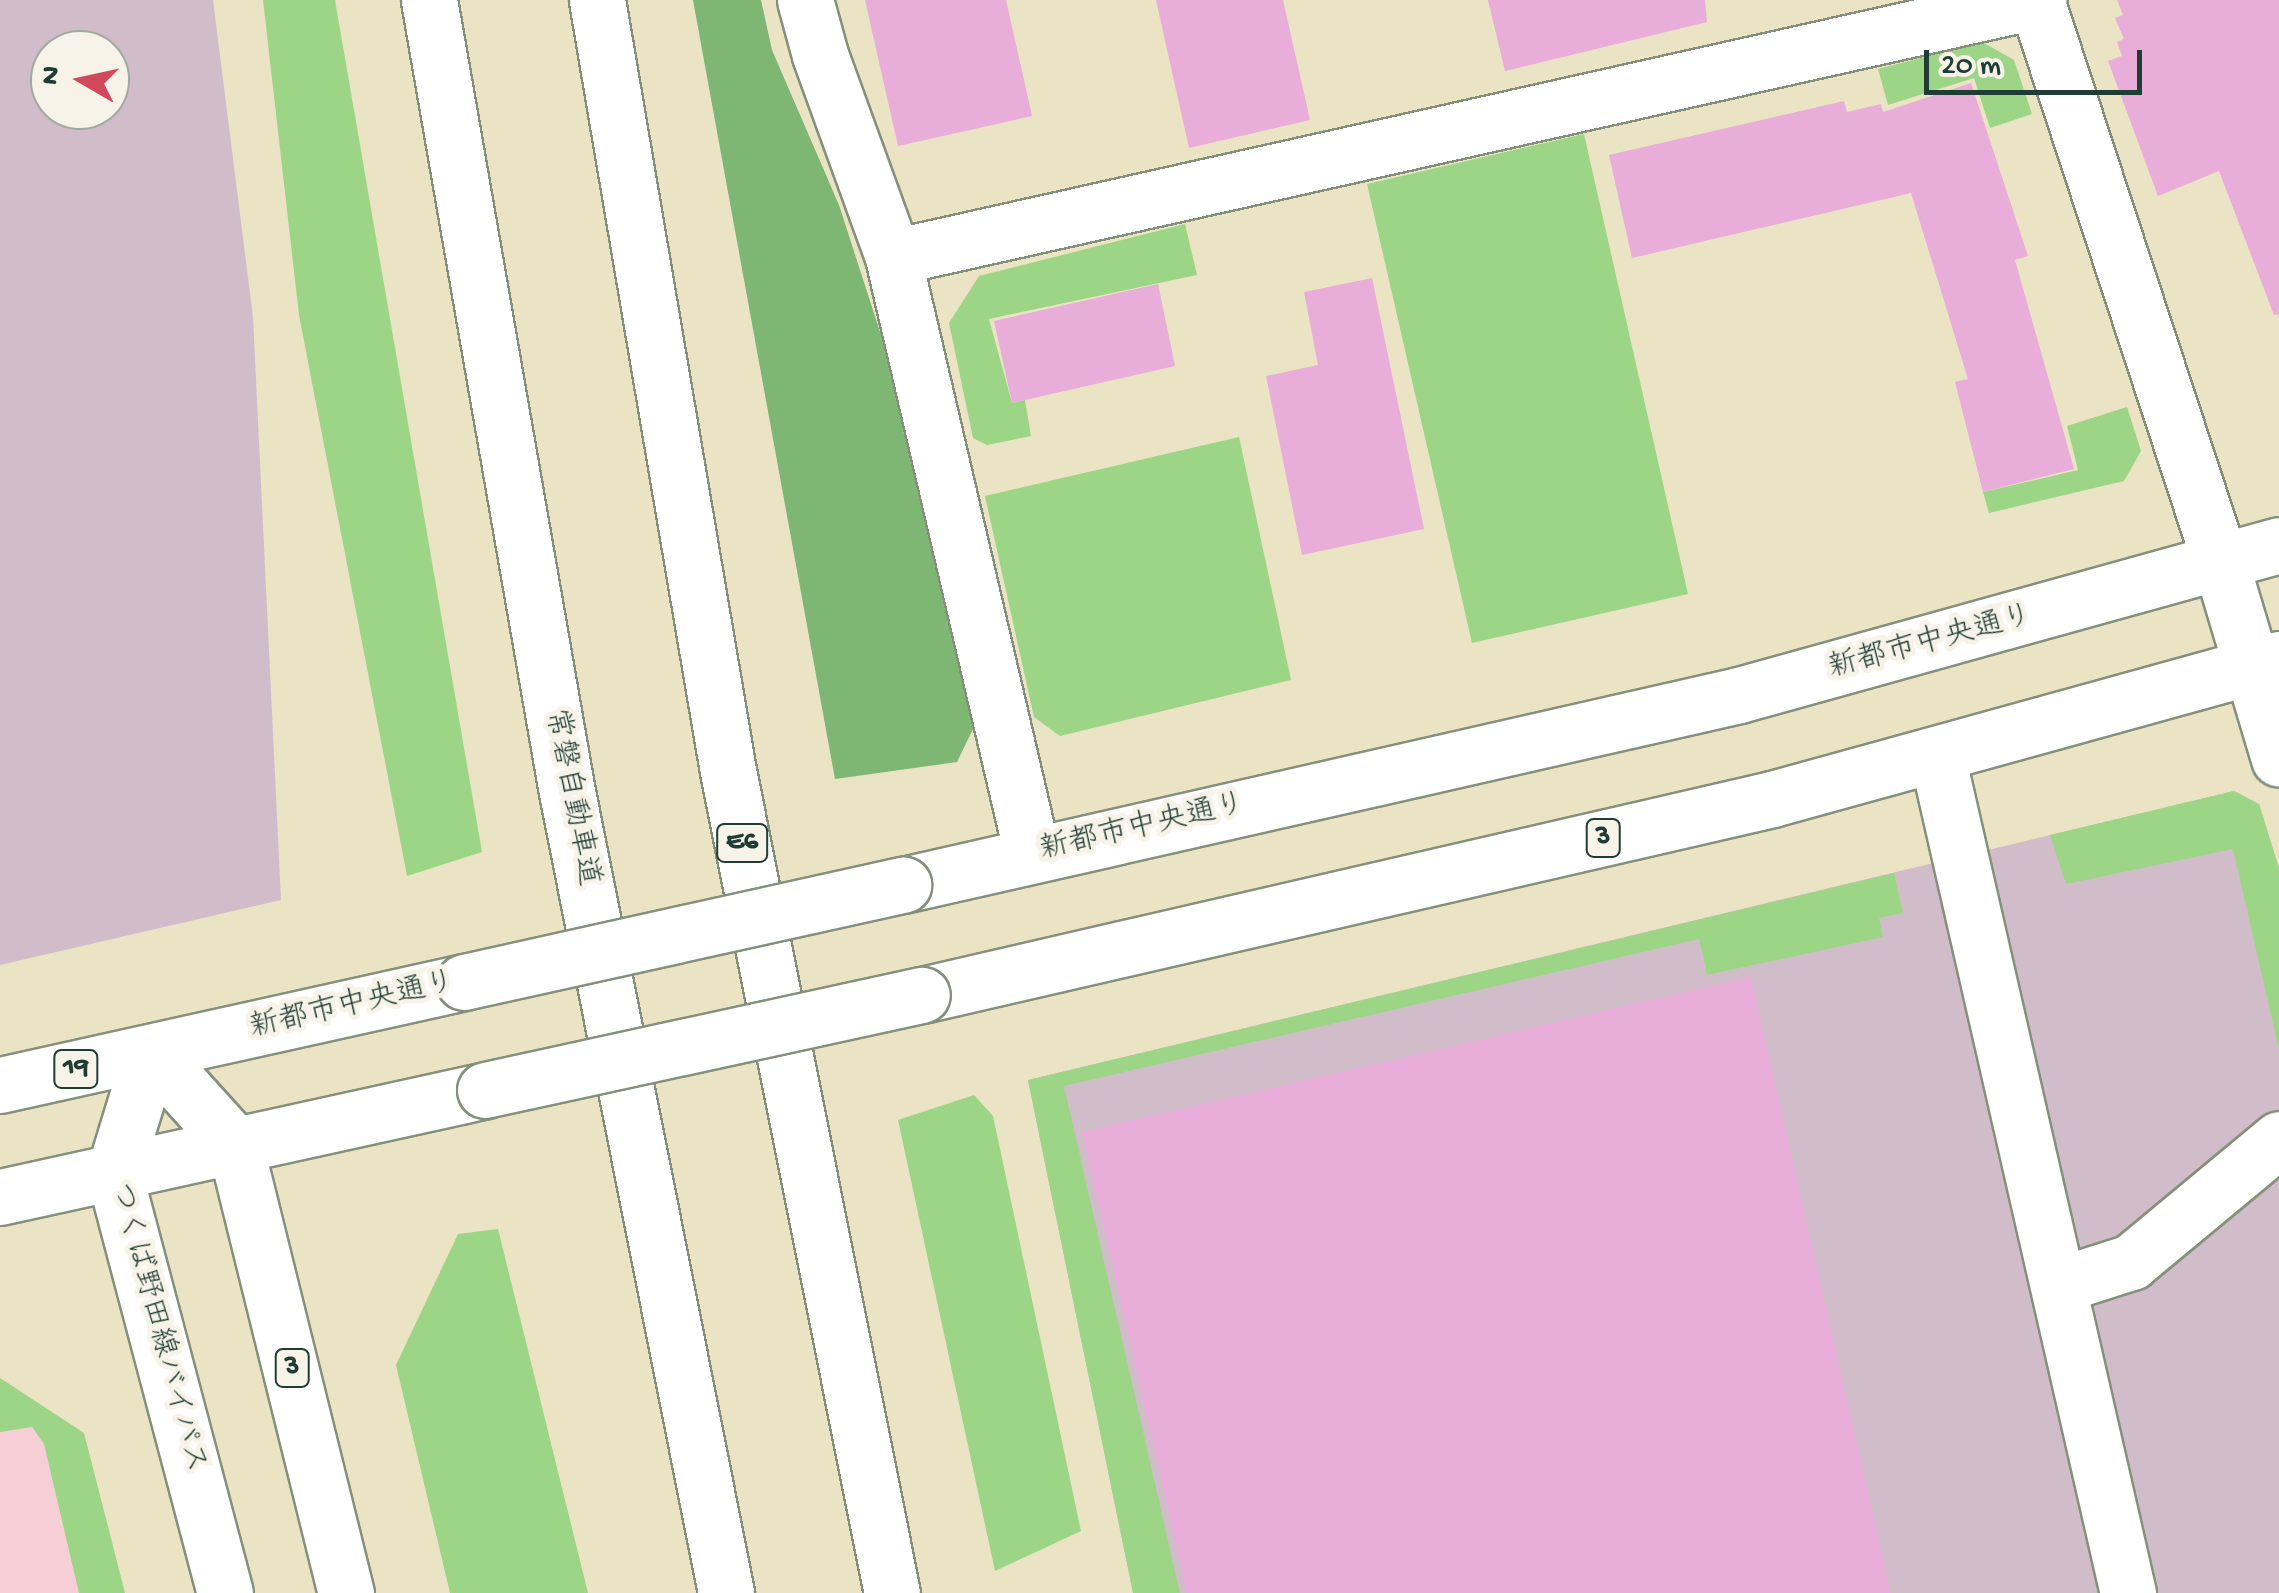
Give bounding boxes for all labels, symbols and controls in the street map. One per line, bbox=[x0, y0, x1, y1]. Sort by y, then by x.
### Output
north arrow bbox=[30, 30, 130, 130]
scale bar bbox=[1929, 30, 2146, 92]
text: 20 m bbox=[1941, 50, 2001, 85]
text: N bbox=[34, 64, 70, 87]
street label: 新都市中央通り bbox=[1825, 599, 2037, 689]
street label: 常磐自動車道 bbox=[535, 706, 605, 890]
street label: 新都市中央通り bbox=[1037, 788, 1249, 870]
road number: 3 bbox=[1586, 815, 1620, 861]
road number: E6 bbox=[714, 820, 770, 866]
street label: 新都市中央通り bbox=[247, 966, 459, 1048]
road number: 19 bbox=[51, 1046, 101, 1092]
street label: つくば野田線バイパス bbox=[100, 1178, 212, 1478]
road number: 3 bbox=[274, 1345, 310, 1391]

